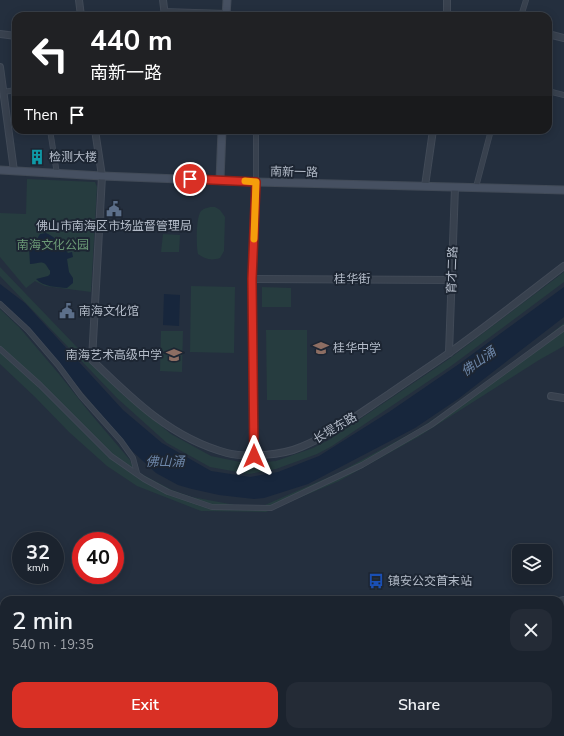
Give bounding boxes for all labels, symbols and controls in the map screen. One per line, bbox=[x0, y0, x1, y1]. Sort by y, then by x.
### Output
text: 440 m bbox=[90, 22, 173, 60]
icon: left bbox=[24, 28, 76, 80]
text: 南新一路 bbox=[90, 61, 162, 85]
icon: arrive bbox=[66, 104, 88, 126]
text: Then bbox=[24, 105, 58, 125]
building icon: 检测大楼 bbox=[28, 148, 46, 166]
place label: 检测大楼 bbox=[49, 149, 97, 165]
pin bbox=[173, 162, 207, 196]
street label: 南新一路 bbox=[270, 164, 318, 180]
icon: arrive bbox=[179, 168, 201, 190]
public building icon: 佛山市南海区市场监督管理局 bbox=[105, 200, 123, 218]
place label: 佛山市南海区市场监督管理局 bbox=[36, 218, 192, 234]
park label: 南海文化公园 bbox=[17, 237, 89, 253]
street label: 育才二路 bbox=[443, 246, 461, 294]
street label: 桂华街 bbox=[334, 271, 370, 287]
public building icon: 南海文化馆 bbox=[58, 302, 76, 320]
place label: 南海文化馆 bbox=[79, 303, 139, 319]
school or university icon: 桂华中学 bbox=[312, 339, 330, 357]
place label: 桂华中学 bbox=[333, 340, 381, 356]
water label: 佛山涌 bbox=[458, 342, 501, 381]
school or university icon: 南海艺术高级中学 bbox=[165, 346, 183, 364]
place label: 南海艺术高级中学 bbox=[66, 347, 162, 363]
street label: 长堤东路 bbox=[310, 409, 360, 447]
position arrow bbox=[233, 435, 275, 477]
water label: 佛山涌 bbox=[145, 453, 186, 471]
speed limit sign: 40 bbox=[72, 532, 124, 584]
text: 32 bbox=[26, 539, 50, 566]
map controls bbox=[512, 544, 552, 584]
button: layers bbox=[512, 544, 552, 584]
text: km/h bbox=[27, 561, 49, 575]
bus stop icon: 镇安公交首末站 bbox=[367, 572, 385, 590]
place label: 镇安公交首末站 bbox=[388, 573, 472, 589]
text: 2 min bbox=[12, 605, 73, 637]
button: close bbox=[510, 609, 552, 651]
text: 540 m · 19:35 bbox=[12, 636, 94, 654]
button: Exit bbox=[12, 682, 278, 728]
button: Share bbox=[286, 682, 552, 728]

